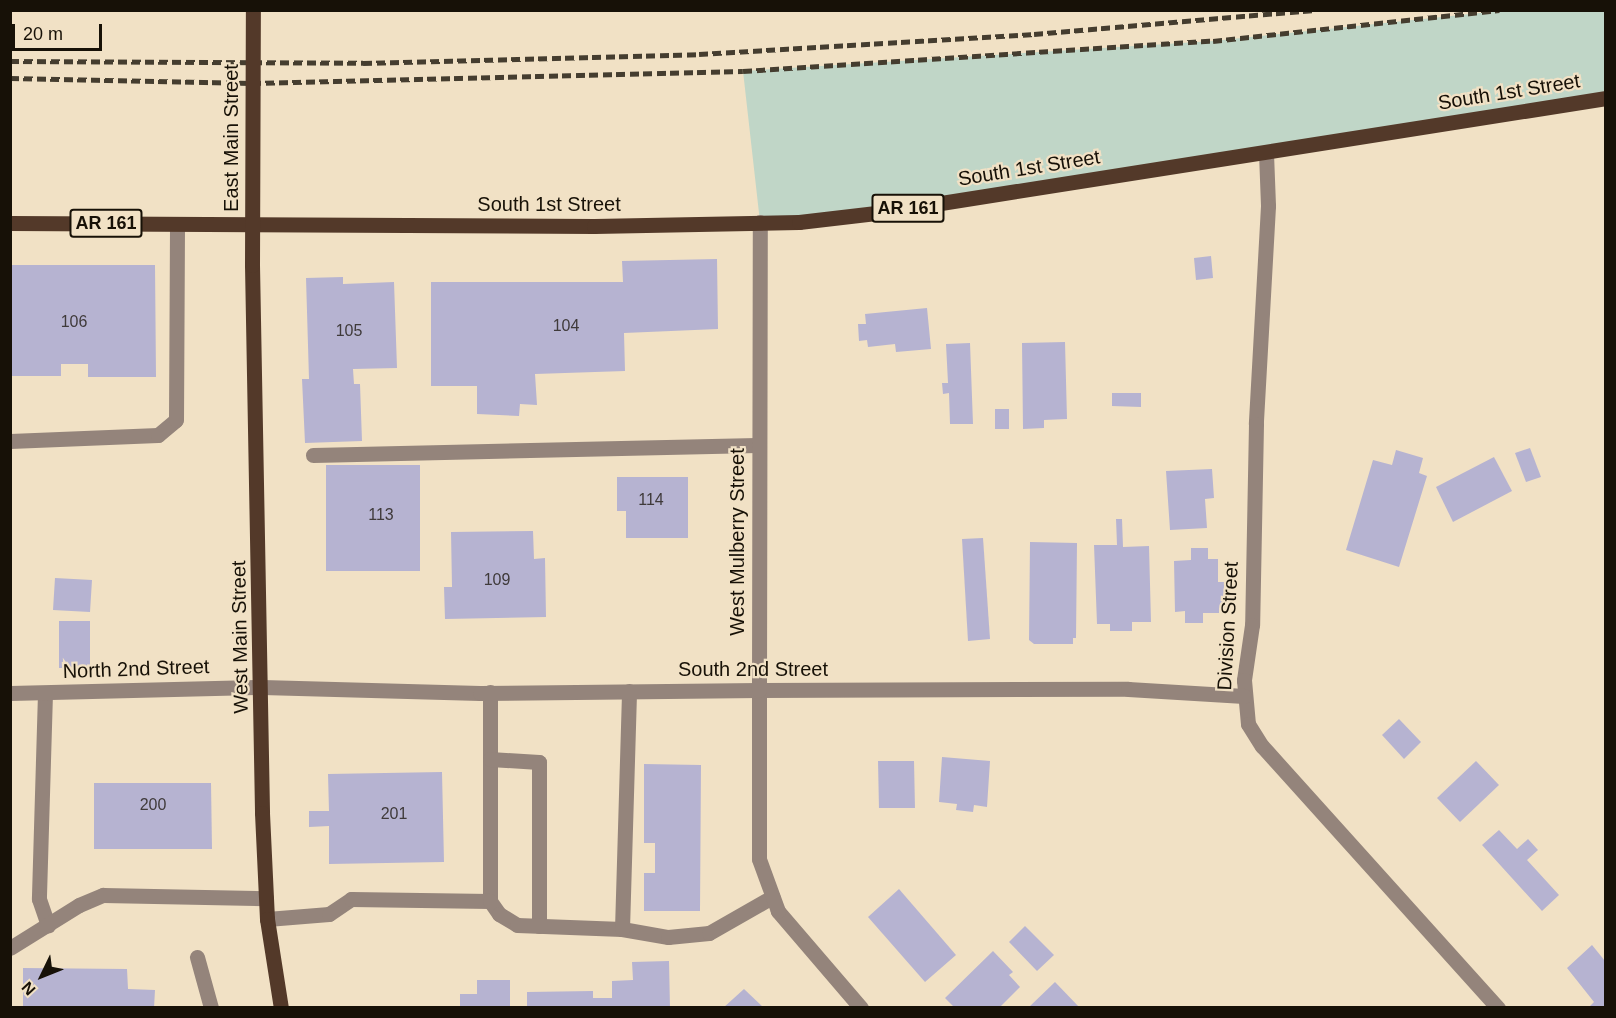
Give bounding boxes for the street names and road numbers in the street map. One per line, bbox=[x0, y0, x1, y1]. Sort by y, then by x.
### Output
street label: East Main Street bbox=[219, 64, 243, 212]
street label: South 1st Street bbox=[1436, 69, 1582, 115]
street label: South 1st Street bbox=[956, 145, 1102, 191]
street label: South 1st Street bbox=[477, 192, 621, 216]
road number: AR 161 bbox=[870, 193, 946, 223]
road number: AR 161 bbox=[68, 208, 144, 238]
street label: West Mulberry Street bbox=[725, 448, 749, 636]
street label: West Main Street bbox=[227, 560, 253, 714]
street label: Division Street bbox=[1213, 561, 1243, 691]
street label: North 2nd Street bbox=[62, 654, 210, 684]
street label: South 2nd Street bbox=[678, 657, 828, 681]

